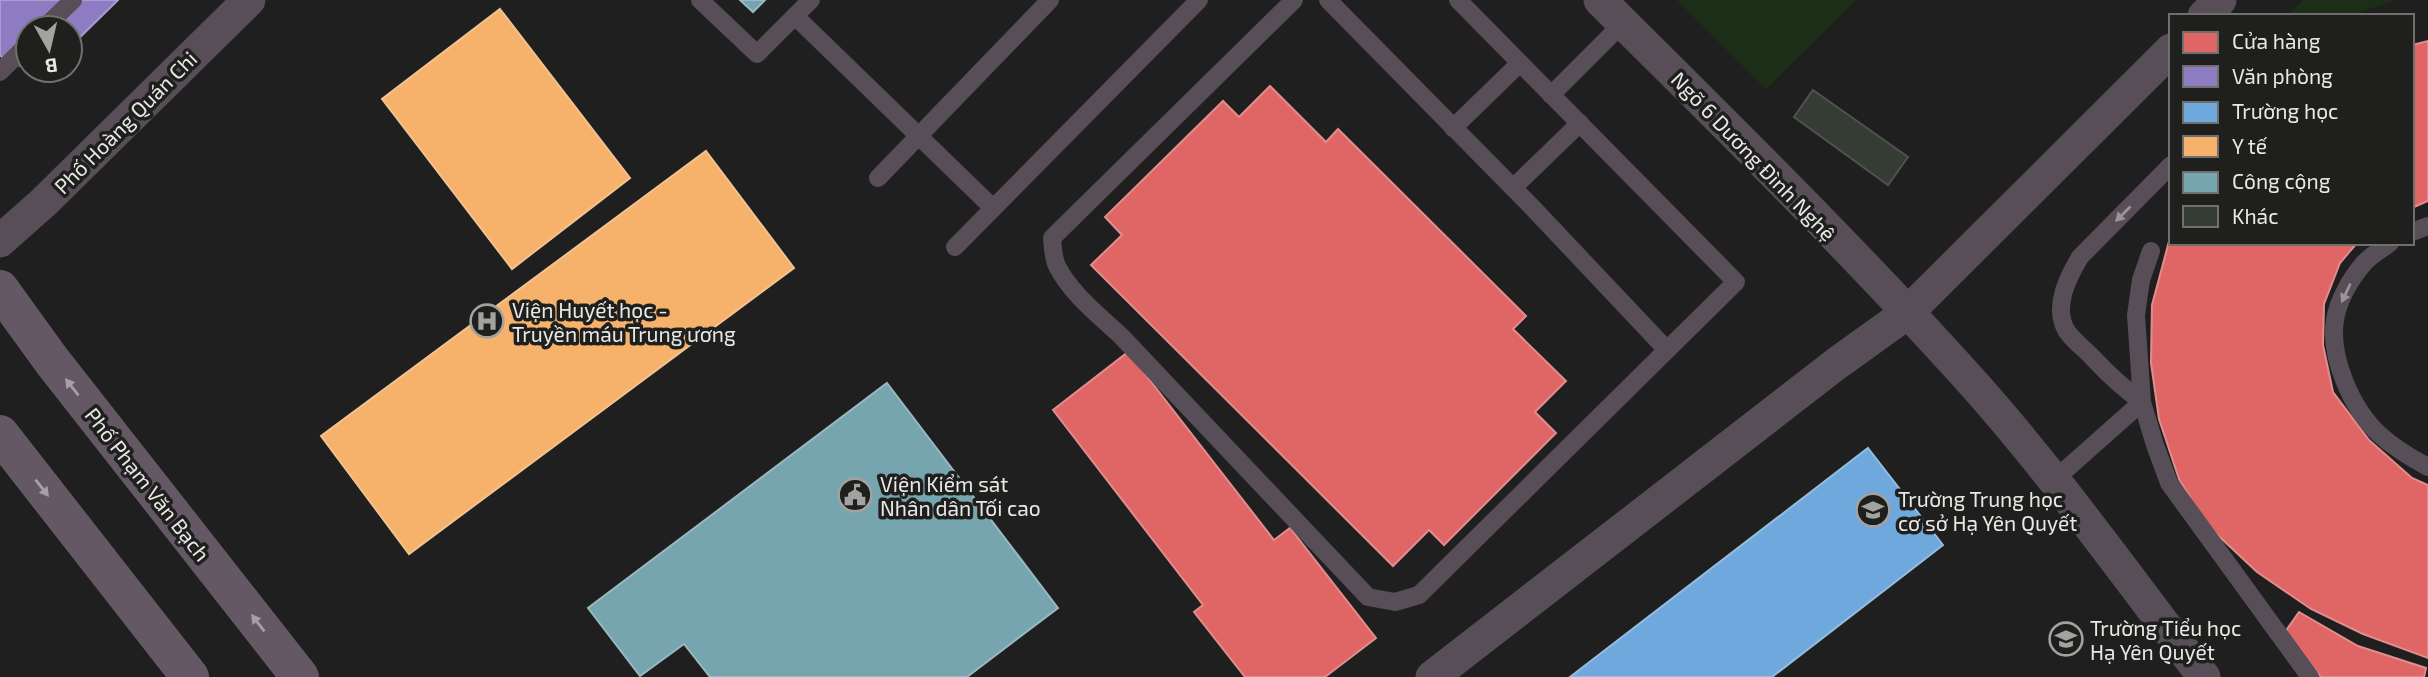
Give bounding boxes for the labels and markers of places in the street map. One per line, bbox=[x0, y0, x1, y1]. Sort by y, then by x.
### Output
place label: Viện Huyết học - Truyền máu Trung ương bbox=[512, 297, 736, 346]
hospital icon: Viện Huyết học - Truyền máu Trung ương bbox=[468, 302, 506, 340]
place label: Viện Kiểm sát Nhân dân Tối cao bbox=[880, 471, 1041, 520]
public building icon: Viện Kiểm sát Nhân dân Tối cao bbox=[836, 476, 874, 514]
place label: Trường Trung học cơ sở Hạ Yên Quyết bbox=[1898, 486, 2077, 536]
school or university icon: Trường Trung học cơ sở Hạ Yên Quyết bbox=[1854, 491, 1892, 529]
place label: Trường Tiểu học Hạ Yên Quyết bbox=[2090, 615, 2241, 665]
school or university icon: Trường Tiểu học Hạ Yên Quyết bbox=[2047, 620, 2085, 658]

